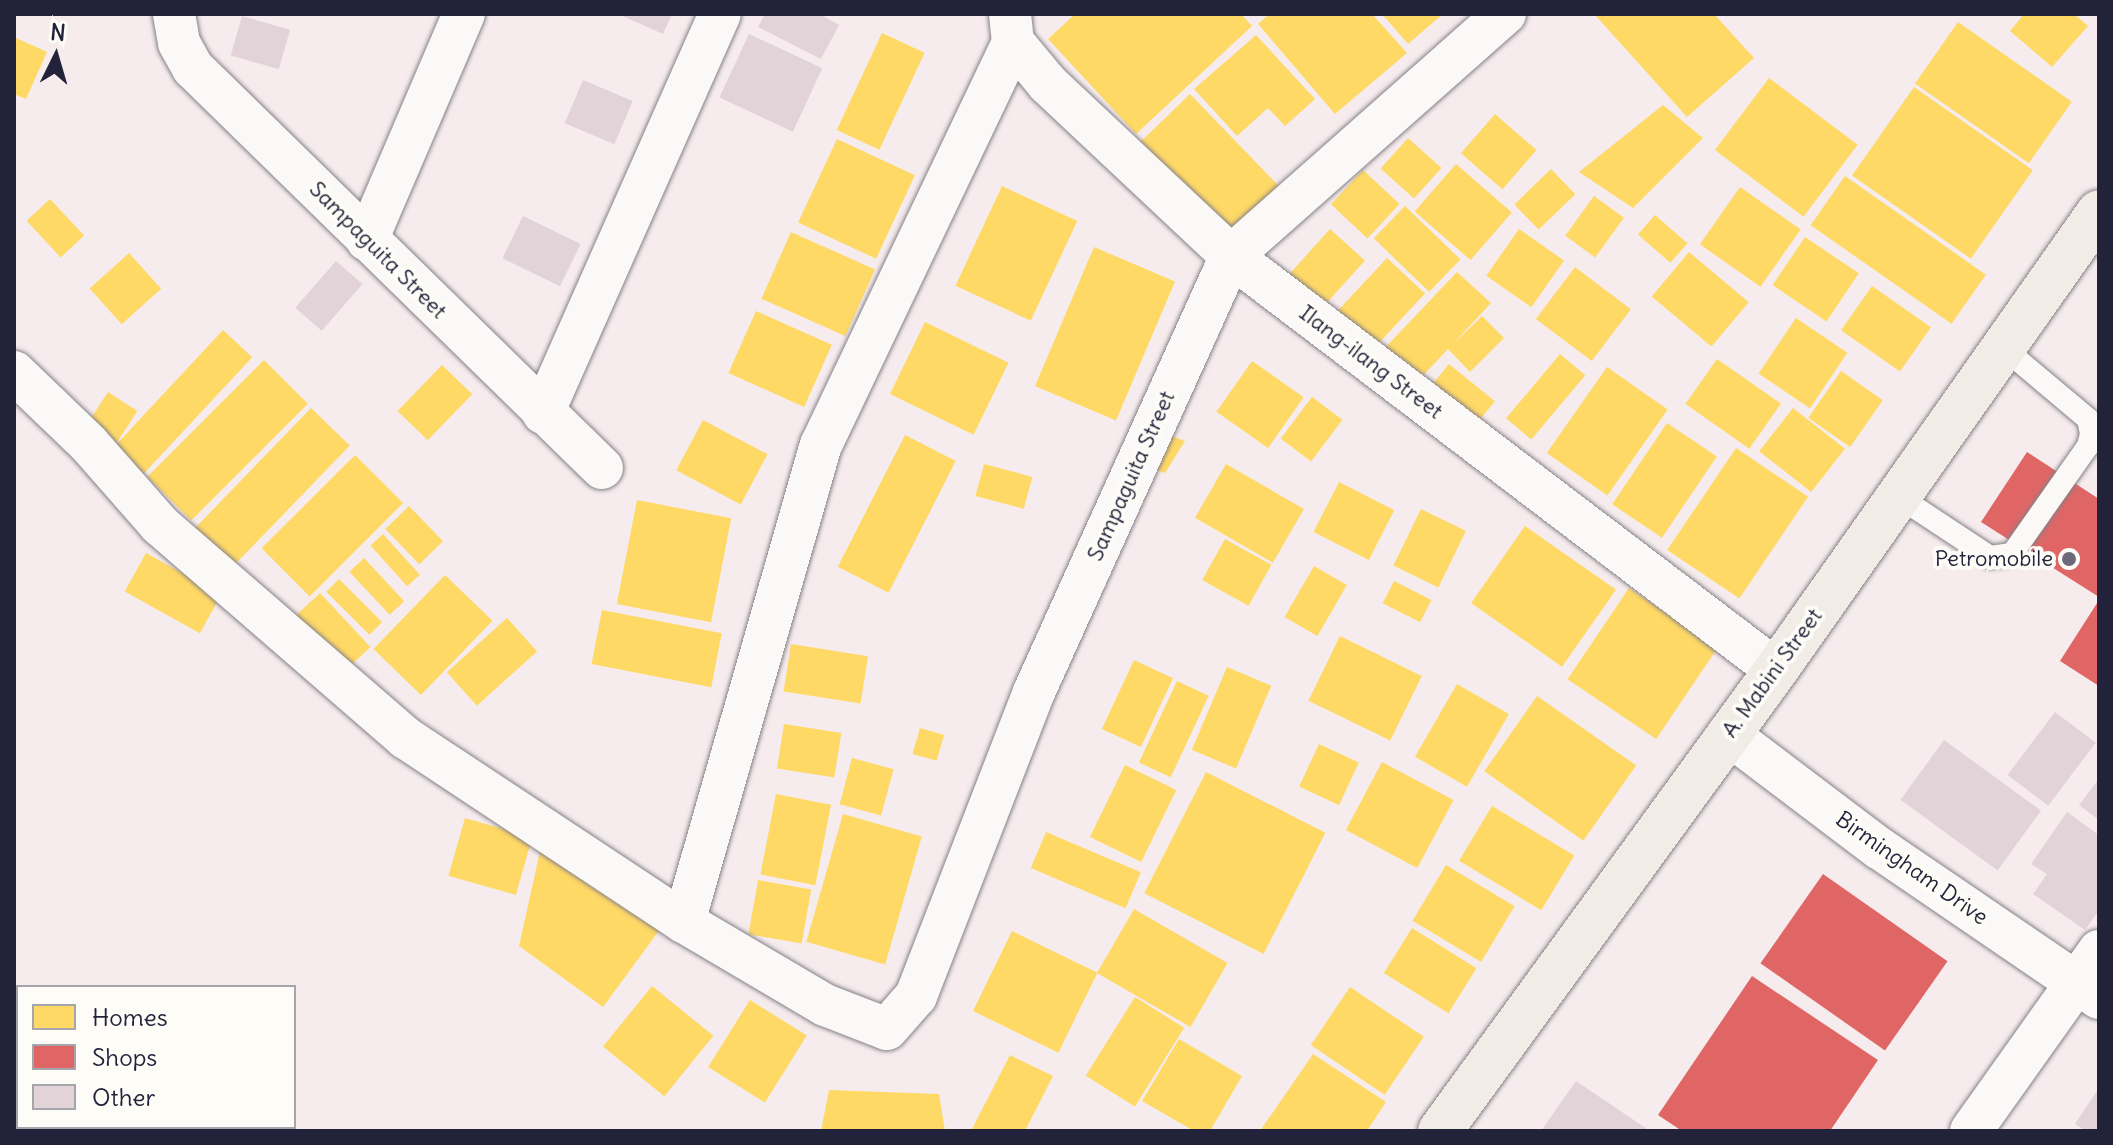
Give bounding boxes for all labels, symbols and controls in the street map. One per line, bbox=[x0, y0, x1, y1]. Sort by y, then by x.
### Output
north arrow bbox=[16, 16, 96, 96]
text: N bbox=[49, 17, 67, 47]
street label: Sampaguita Street bbox=[304, 176, 452, 324]
street label: Ilang-ilang Street bbox=[1294, 299, 1448, 425]
street label: Sampaguita Street bbox=[1082, 387, 1180, 565]
place label: Petromobile bbox=[1935, 546, 2053, 572]
marker: Petromobile bbox=[2060, 550, 2078, 568]
street label: A. Mabini Street bbox=[1716, 603, 1828, 743]
street label: Birmingham Drive bbox=[1831, 806, 1993, 930]
legend bbox=[16, 985, 296, 1129]
text: Homes bbox=[92, 1002, 168, 1032]
text: Shops bbox=[92, 1042, 157, 1072]
text: Other bbox=[92, 1082, 155, 1112]

